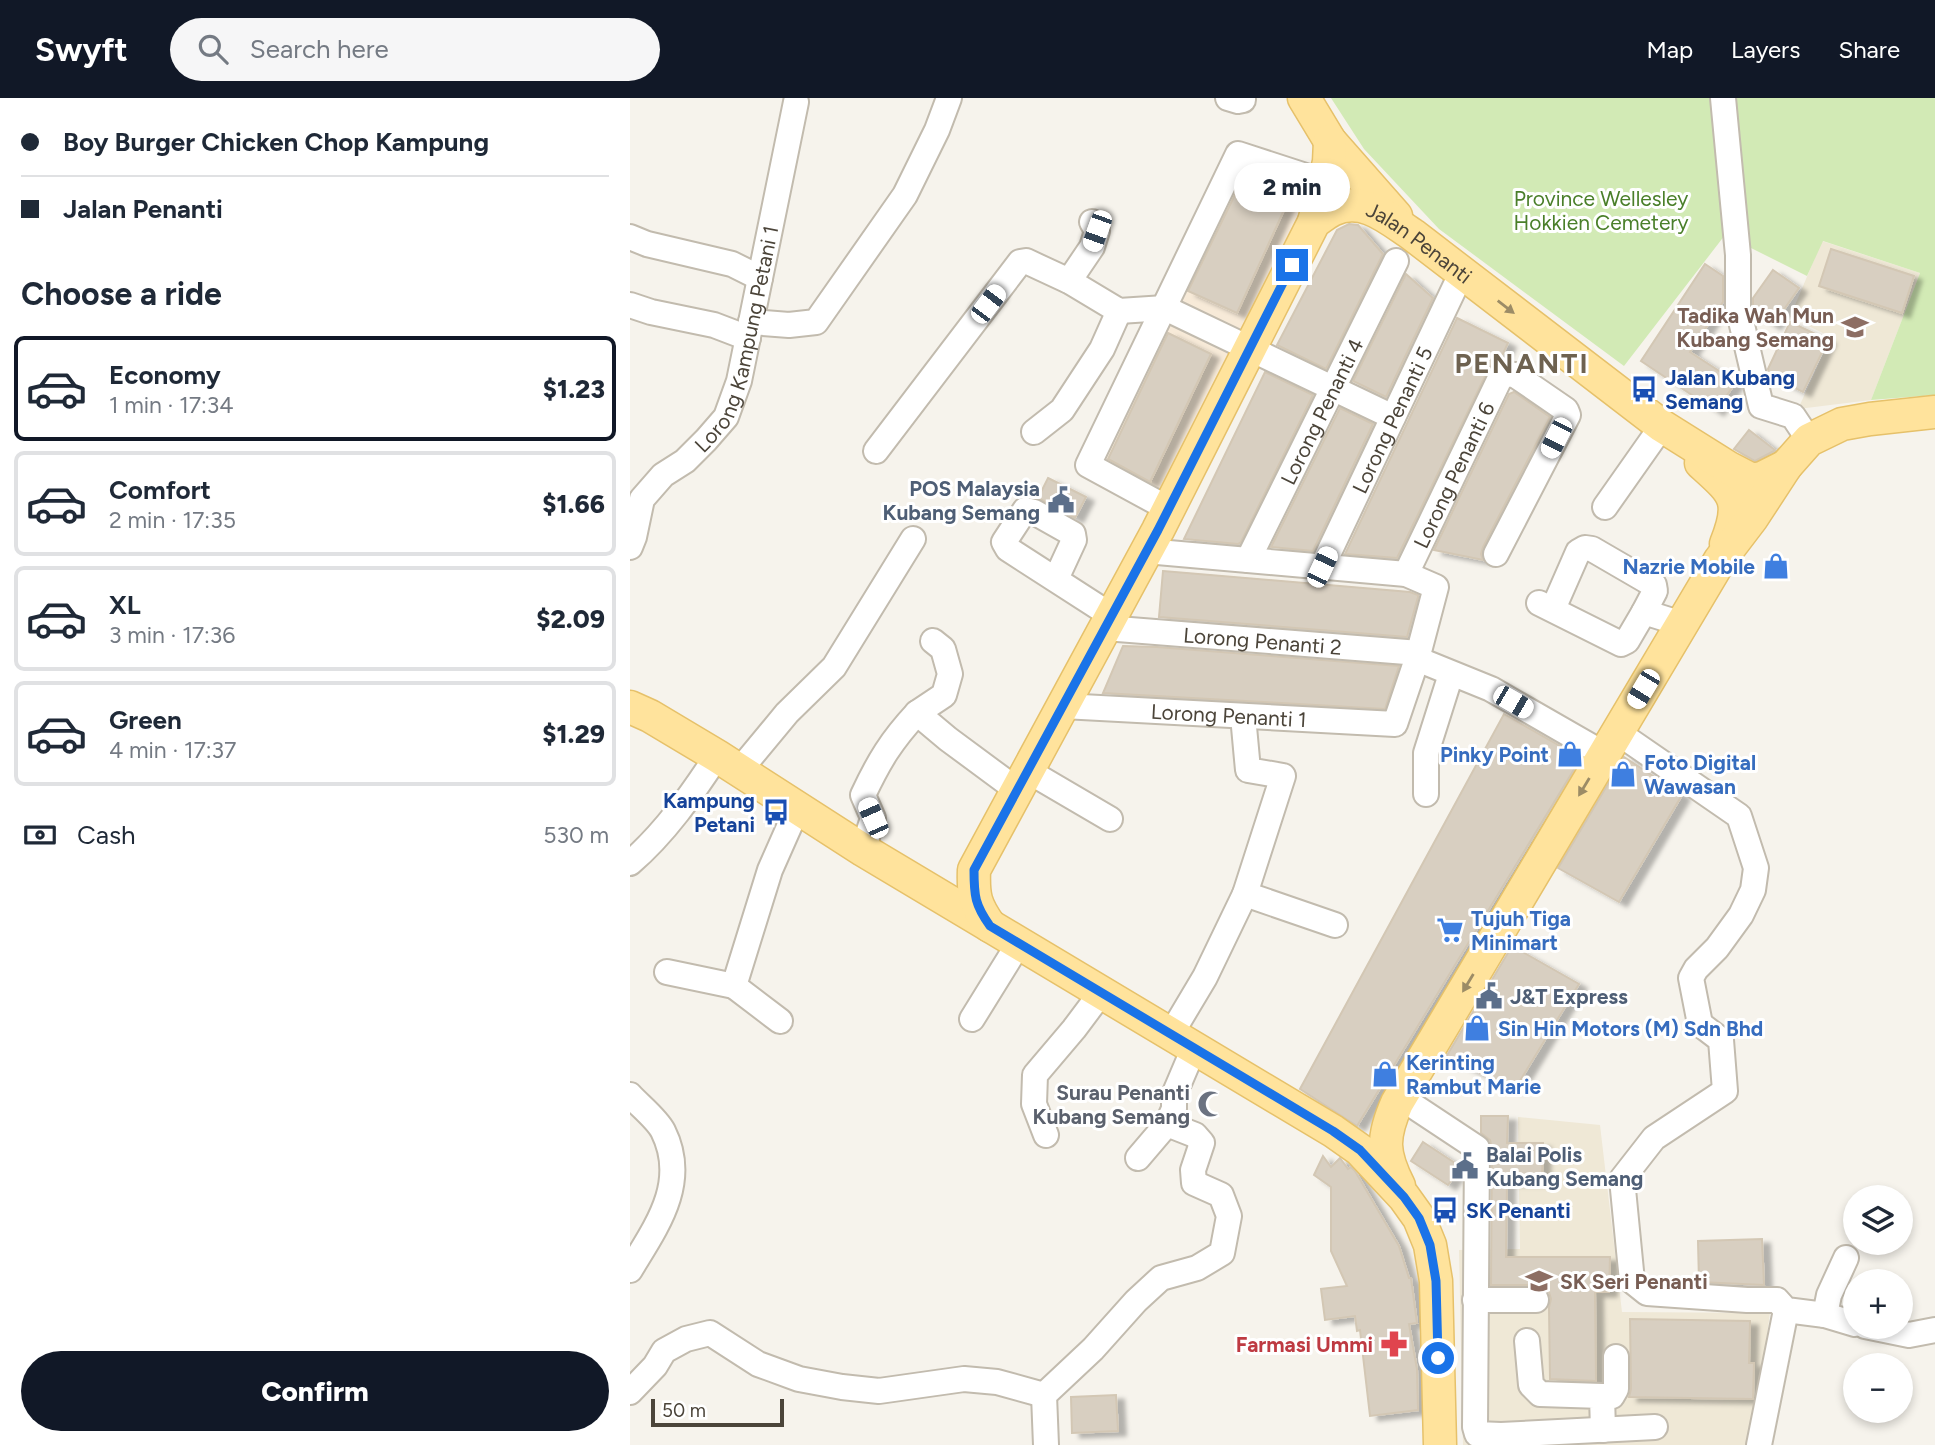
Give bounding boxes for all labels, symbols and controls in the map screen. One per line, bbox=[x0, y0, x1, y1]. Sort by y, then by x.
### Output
search box bbox=[170, 18, 660, 81]
text: Swyft bbox=[35, 30, 128, 69]
icon: search bbox=[194, 30, 232, 68]
text: Search here bbox=[250, 33, 389, 65]
text: Map bbox=[1646, 35, 1693, 64]
text: Layers bbox=[1731, 35, 1800, 64]
text: Share bbox=[1838, 35, 1900, 64]
text: Boy Burger Chicken Chop Kampung bbox=[63, 126, 489, 158]
callout: 2 min bbox=[1234, 164, 1350, 212]
text: 2 min bbox=[1263, 173, 1321, 201]
park label: Province Wellesley Hokkien Cemetery bbox=[1513, 186, 1689, 235]
text: Jalan Penanti bbox=[63, 193, 223, 225]
street label: Jalan Penanti bbox=[1363, 196, 1477, 288]
car bbox=[1080, 208, 1115, 254]
street label: Lorong Kampung Petani 1 bbox=[689, 223, 783, 457]
route end bbox=[1276, 249, 1308, 281]
text: Choose a ride bbox=[21, 275, 222, 313]
car bbox=[967, 281, 1010, 327]
one-way arrow bbox=[1497, 299, 1515, 314]
place label: Tadika Wah Mun Kubang Semang bbox=[1677, 303, 1834, 352]
school or university icon: Tadika Wah Mun Kubang Semang bbox=[1840, 312, 1870, 342]
street label: Lorong Penanti 4 bbox=[1275, 334, 1368, 489]
street label: Lorong Penanti 5 bbox=[1346, 342, 1437, 497]
district label: PENANTI bbox=[1454, 346, 1590, 380]
icon: car bbox=[25, 357, 88, 420]
text: Economy bbox=[109, 359, 221, 391]
place label: Jalan Kubang Semang bbox=[1665, 365, 1795, 414]
text: $1.23 bbox=[543, 373, 605, 405]
bus stop icon: Jalan Kubang Semang bbox=[1629, 374, 1659, 404]
text: 1 min · 17:34 bbox=[109, 391, 234, 419]
street label: Lorong Penanti 6 bbox=[1408, 398, 1499, 552]
car bbox=[1538, 415, 1575, 461]
icon: car bbox=[25, 472, 88, 535]
text: Comfort bbox=[109, 474, 211, 506]
place label: POS Malaysia Kubang Semang bbox=[883, 476, 1040, 525]
public building icon: POS Malaysia Kubang Semang bbox=[1046, 485, 1076, 515]
text: $1.66 bbox=[542, 488, 605, 520]
text: 2 min · 17:35 bbox=[109, 506, 236, 534]
car bbox=[1304, 544, 1341, 590]
shop icon: Nazrie Mobile bbox=[1761, 551, 1791, 581]
place label: Nazrie Mobile bbox=[1622, 554, 1755, 579]
icon: car bbox=[25, 587, 88, 650]
text: XL bbox=[109, 589, 141, 621]
text: $2.09 bbox=[536, 603, 605, 635]
text: 3 min · 17:36 bbox=[109, 621, 235, 649]
street label: Lorong Penanti 2 bbox=[1182, 622, 1343, 659]
car bbox=[1624, 666, 1663, 712]
car bbox=[1490, 682, 1537, 722]
street label: Lorong Penanti 1 bbox=[1150, 698, 1307, 732]
icon: car bbox=[25, 702, 88, 765]
text: Green bbox=[109, 704, 182, 736]
text: $1.29 bbox=[542, 718, 605, 750]
text: 4 min · 17:37 bbox=[109, 736, 236, 764]
shop icon: Pinky Point bbox=[1555, 739, 1585, 769]
place label: Pinky Point bbox=[1440, 742, 1549, 767]
place label: Foto Digital Wawasan bbox=[1644, 750, 1756, 799]
shop icon: Foto Digital Wawasan bbox=[1608, 759, 1638, 789]
one-way arrow bbox=[1578, 778, 1591, 797]
place label: Kampung Petani bbox=[663, 788, 755, 837]
car bbox=[855, 795, 892, 841]
bus stop icon: Kampung Petani bbox=[761, 797, 791, 827]
icon: cash bbox=[21, 816, 59, 854]
text: Cash bbox=[77, 819, 136, 851]
text: 530 m bbox=[543, 821, 609, 849]
place label: Tujuh Tiga Minimart bbox=[1471, 906, 1571, 955]
supermarket icon: Tujuh Tiga Minimart bbox=[1435, 915, 1465, 945]
one-way arrow bbox=[1462, 973, 1474, 992]
public building icon: J&T Express bbox=[1474, 981, 1504, 1011]
place label: J&T Express bbox=[1510, 984, 1628, 1009]
shop icon: Sin Hin Motors (M) Sdn Bhd bbox=[1462, 1013, 1492, 1043]
place label: Sin Hin Motors (M) Sdn Bhd bbox=[1498, 1016, 1763, 1041]
place label: Kerinting Rambut Marie bbox=[1406, 1050, 1542, 1099]
shop icon: Kerinting Rambut Marie bbox=[1370, 1059, 1400, 1089]
place label: Surau Penanti Kubang Semang bbox=[1033, 1080, 1190, 1129]
mosque icon: Surau Penanti Kubang Semang bbox=[1196, 1089, 1226, 1119]
place label: Balai Polis Kubang Semang bbox=[1486, 1142, 1643, 1191]
public building icon: Balai Polis Kubang Semang bbox=[1450, 1151, 1480, 1181]
map controls bbox=[1843, 1185, 1913, 1423]
button: layers bbox=[1843, 1185, 1913, 1255]
bus stop icon: SK Penanti bbox=[1430, 1195, 1460, 1225]
place label: SK Penanti bbox=[1466, 1198, 1571, 1223]
school or university icon: SK Seri Penanti bbox=[1524, 1266, 1554, 1296]
place label: SK Seri Penanti bbox=[1560, 1269, 1708, 1294]
button: + bbox=[1843, 1269, 1913, 1339]
pharmacy icon: Farmasi Ummi bbox=[1379, 1329, 1409, 1359]
place label: Farmasi Ummi bbox=[1236, 1332, 1373, 1357]
route start bbox=[1422, 1342, 1454, 1374]
button: Confirm bbox=[21, 1351, 609, 1431]
button: − bbox=[1843, 1353, 1913, 1423]
scale bar bbox=[651, 1396, 784, 1428]
text: 50 m bbox=[662, 1399, 706, 1422]

